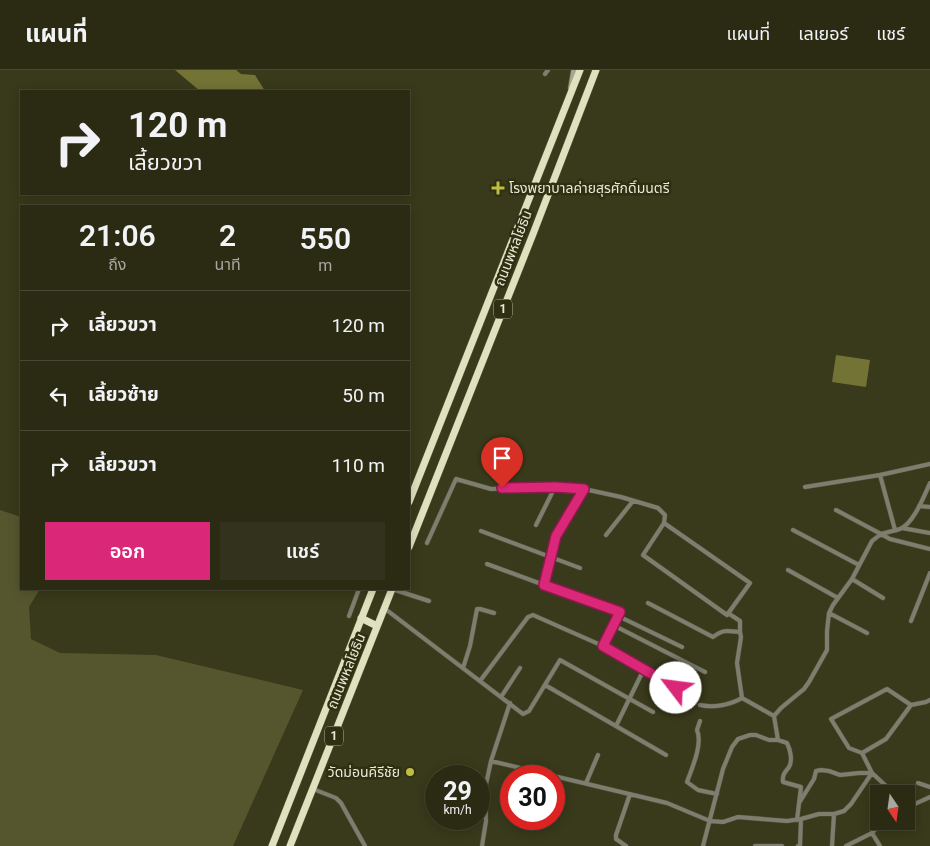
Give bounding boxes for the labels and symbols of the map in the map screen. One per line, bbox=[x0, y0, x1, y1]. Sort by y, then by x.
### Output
place label: โรงพยาบาลค่ายสุรศักดิ์มนตรี bbox=[509, 180, 670, 197]
marker: โรงพยาบาลค่ายสุรศักดิ์มนตรี bbox=[491, 181, 505, 195]
street label: ถนนพหลโยธิน bbox=[491, 208, 535, 288]
road number: 1 bbox=[494, 300, 512, 318]
pin bbox=[481, 437, 523, 488]
street label: ถนนพหลโยธิน bbox=[324, 631, 368, 711]
position arrow bbox=[649, 661, 701, 713]
road number: 1 bbox=[325, 726, 343, 746]
place label: วัดม่อนคีรีชัย bbox=[328, 764, 400, 780]
speed limit sign: 30 bbox=[500, 765, 565, 830]
marker: วัดม่อนคีรีชัย bbox=[404, 766, 416, 778]
north arrow bbox=[870, 785, 915, 830]

